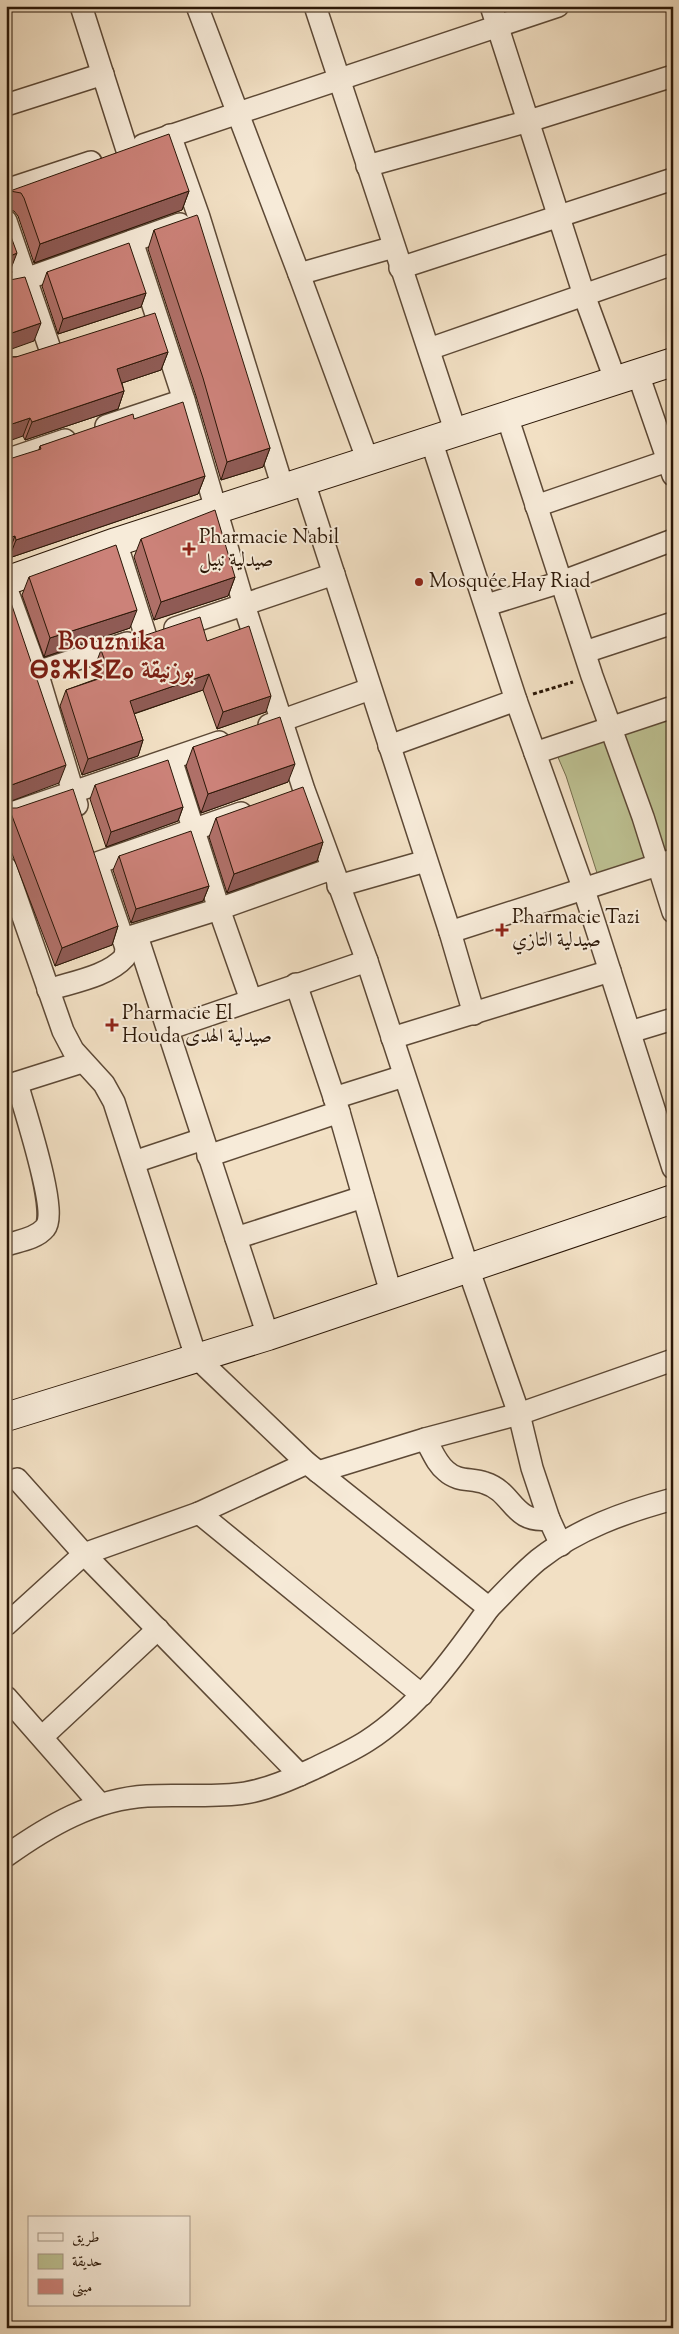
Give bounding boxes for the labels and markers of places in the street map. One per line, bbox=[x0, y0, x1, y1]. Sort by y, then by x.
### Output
place label: Pharmacie Nabil صيدلية نبيل bbox=[199, 524, 340, 576]
marker: Pharmacie Nabil صيدلية نبيل bbox=[183, 543, 195, 555]
place label: Mosquée Hay Riad bbox=[429, 568, 591, 597]
marker: Mosquée Hay Riad bbox=[413, 576, 425, 588]
place label: Pharmacie Tazi صيدلية التازي bbox=[512, 904, 640, 956]
marker: Pharmacie Tazi صيدلية التازي bbox=[496, 924, 508, 936]
place label: Pharmacie El Houda صيدلية الهدى bbox=[122, 1000, 272, 1052]
marker: Pharmacie El Houda صيدلية الهدى bbox=[106, 1019, 118, 1031]

